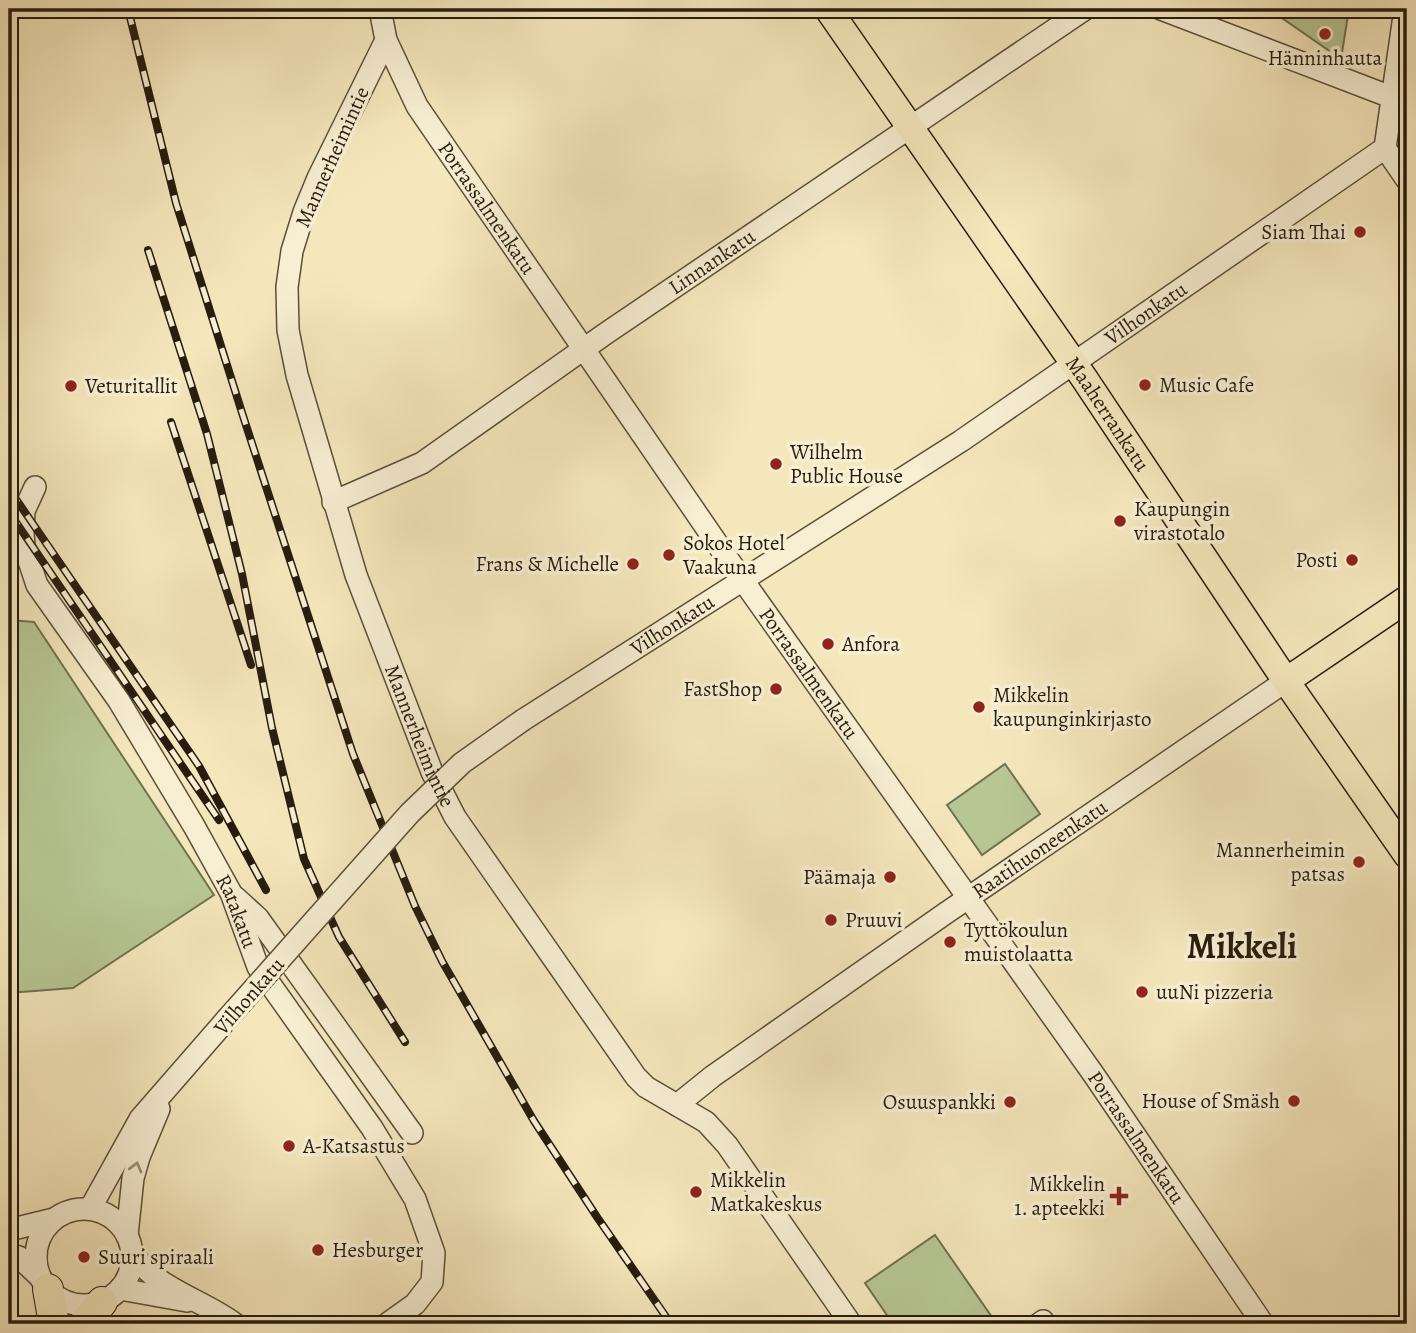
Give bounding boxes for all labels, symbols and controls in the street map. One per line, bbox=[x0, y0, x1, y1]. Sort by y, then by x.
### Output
marker: Hänninhauta bbox=[1317, 26, 1333, 42]
place label: Hänninhauta bbox=[1268, 44, 1383, 72]
street label: Mannerheimintie bbox=[288, 82, 376, 232]
street label: Porrassalmenkatu bbox=[431, 136, 543, 280]
place label: Siam Thai bbox=[1261, 218, 1346, 246]
street label: Linnankatu bbox=[663, 222, 761, 301]
marker: Siam Thai bbox=[1352, 224, 1368, 240]
street label: Vilhonkatu bbox=[1098, 275, 1193, 352]
street label: Maaherrankatu bbox=[1059, 351, 1157, 477]
place label: Music Cafe bbox=[1159, 371, 1254, 399]
place label: Veturitallit bbox=[84, 372, 178, 400]
marker: Music Cafe bbox=[1137, 377, 1153, 393]
marker: Veturitallit bbox=[63, 378, 79, 394]
place label: Wilhelm Public House bbox=[789, 438, 903, 490]
marker: Wilhelm Public House bbox=[768, 456, 784, 472]
place label: Kaupungin virastotalo bbox=[1133, 495, 1230, 547]
marker: Kaupungin virastotalo bbox=[1112, 513, 1128, 529]
place label: Sokos Hotel Vaakuna bbox=[682, 529, 785, 581]
place label: Posti bbox=[1296, 546, 1338, 574]
marker: Sokos Hotel Vaakuna bbox=[661, 547, 677, 563]
place label: Frans & Michelle bbox=[475, 550, 619, 578]
marker: Posti bbox=[1344, 552, 1360, 568]
marker: Frans & Michelle bbox=[625, 556, 641, 572]
street label: Vilhonkatu bbox=[624, 587, 720, 663]
street label: Porrassalmenkatu bbox=[753, 602, 866, 745]
place label: Anfora bbox=[841, 630, 900, 658]
marker: Anfora bbox=[820, 636, 836, 652]
street label: Mannerheimintie bbox=[378, 660, 462, 812]
place label: FastShop bbox=[683, 675, 762, 703]
marker: FastShop bbox=[768, 681, 784, 697]
place label: Mikkelin kaupunginkirjasto bbox=[993, 681, 1151, 733]
marker: Mikkelin kaupunginkirjasto bbox=[971, 699, 987, 715]
street label: Raatihuoneenkatu bbox=[967, 793, 1113, 905]
place label: Mannerheimin patsas bbox=[1216, 836, 1345, 888]
marker: Mannerheimin patsas bbox=[1351, 854, 1367, 870]
place label: Päämaja bbox=[803, 863, 876, 891]
street label: Ratakatu bbox=[209, 869, 264, 953]
marker: Päämaja bbox=[882, 869, 898, 885]
place label: Pruuvi bbox=[845, 906, 902, 934]
marker: Pruuvi bbox=[823, 912, 839, 928]
place label: Tyttökoulun muistolaatta bbox=[964, 916, 1073, 968]
district label: Mikkeli bbox=[1187, 922, 1297, 970]
marker: Tyttökoulun muistolaatta bbox=[942, 934, 958, 950]
street label: Vilhonkatu bbox=[207, 951, 291, 1042]
place label: uuNi pizzeria bbox=[1156, 978, 1273, 1006]
marker: uuNi pizzeria bbox=[1134, 984, 1150, 1000]
street label: Porrassalmenkatu bbox=[1081, 1065, 1192, 1210]
place label: House of Smäsh bbox=[1141, 1087, 1280, 1115]
place label: Osuuspankki bbox=[883, 1088, 996, 1116]
marker: House of Smäsh bbox=[1286, 1093, 1302, 1109]
marker: Osuuspankki bbox=[1002, 1094, 1018, 1110]
place label: A-Katsastus bbox=[302, 1132, 405, 1160]
marker: A-Katsastus bbox=[281, 1138, 297, 1154]
one-way arrow bbox=[128, 1162, 142, 1174]
place label: Mikkelin Matkakeskus bbox=[710, 1166, 822, 1218]
place label: Mikkelin 1. apteekki bbox=[1014, 1170, 1105, 1222]
marker: Mikkelin Matkakeskus bbox=[688, 1184, 704, 1200]
marker: Mikkelin 1. apteekki bbox=[1111, 1188, 1127, 1204]
place label: Hesburger bbox=[332, 1236, 423, 1264]
marker: Hesburger bbox=[310, 1242, 326, 1258]
place label: Suuri spiraali bbox=[98, 1243, 214, 1271]
marker: Suuri spiraali bbox=[76, 1249, 92, 1265]

